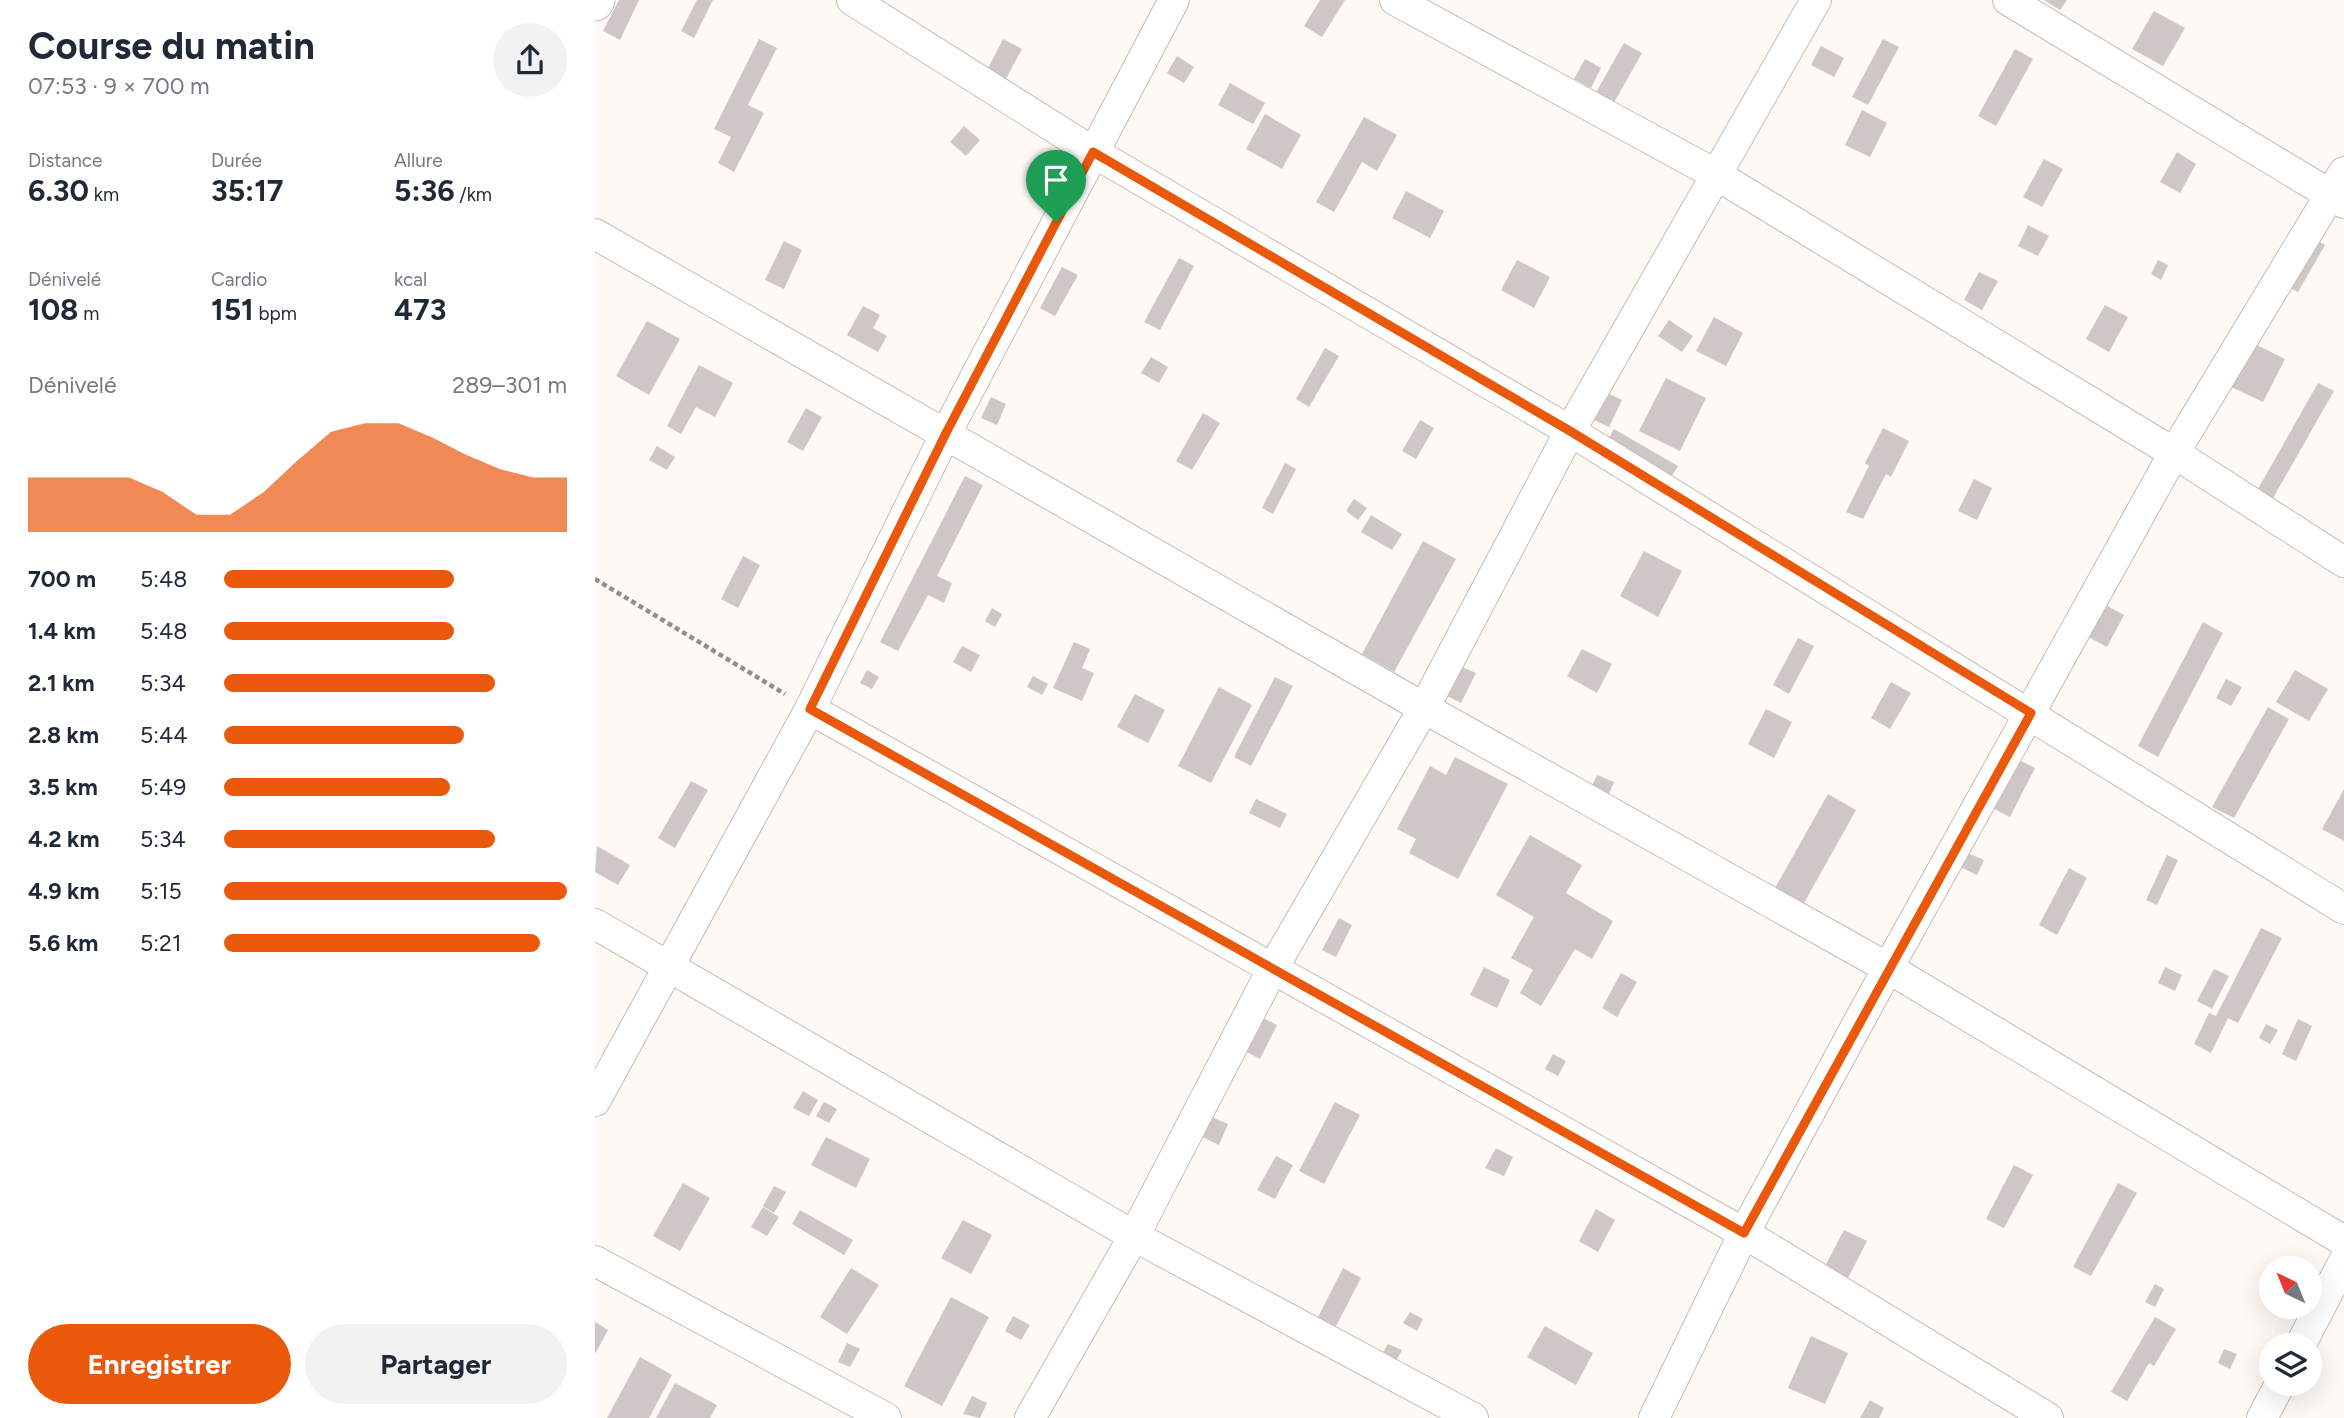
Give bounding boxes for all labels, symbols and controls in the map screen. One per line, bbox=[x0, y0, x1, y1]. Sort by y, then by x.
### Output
text: Course du matin bbox=[28, 23, 315, 69]
button: share bbox=[493, 23, 567, 97]
text: 07:53 · 9 × 700 m bbox=[28, 72, 210, 100]
text: Distance bbox=[28, 149, 102, 172]
text: Durée bbox=[211, 149, 262, 172]
text: Allure bbox=[394, 149, 443, 172]
pin bbox=[1026, 150, 1086, 222]
icon: arrive bbox=[1037, 161, 1075, 199]
text: 6.30 bbox=[28, 172, 89, 209]
text: 35:17 bbox=[211, 172, 283, 209]
text: 5:36 bbox=[394, 172, 455, 209]
text: km bbox=[89, 183, 119, 206]
text: /km bbox=[455, 183, 492, 206]
text: Dénivelé bbox=[28, 268, 101, 291]
text: Cardio bbox=[211, 268, 267, 291]
text: kcal bbox=[394, 268, 427, 291]
text: 108 bbox=[28, 291, 78, 328]
text: 151 bbox=[211, 291, 254, 328]
text: 473 bbox=[394, 291, 446, 328]
text: m bbox=[78, 302, 99, 325]
text: bpm bbox=[254, 302, 297, 325]
text: Dénivelé bbox=[28, 371, 116, 399]
text: 289–301 m bbox=[452, 371, 567, 399]
text: 700 m bbox=[28, 565, 96, 593]
text: 5:48 bbox=[140, 565, 187, 593]
text: 1.4 km bbox=[28, 617, 96, 645]
text: 5:48 bbox=[140, 617, 187, 645]
text: 2.1 km bbox=[28, 669, 95, 697]
text: 5:34 bbox=[140, 669, 186, 697]
text: 2.8 km bbox=[28, 721, 99, 749]
text: 5:44 bbox=[140, 721, 188, 749]
text: 3.5 km bbox=[28, 773, 98, 801]
text: 5:49 bbox=[140, 773, 186, 801]
text: 4.2 km bbox=[28, 825, 99, 853]
text: 5:34 bbox=[140, 825, 186, 853]
text: 4.9 km bbox=[28, 877, 100, 905]
text: 5:15 bbox=[140, 877, 182, 905]
text: 5.6 km bbox=[28, 929, 98, 957]
text: 5:21 bbox=[140, 929, 181, 957]
north arrow bbox=[2259, 1256, 2322, 1320]
map controls bbox=[2259, 1256, 2322, 1396]
button: Enregistrer bbox=[28, 1324, 291, 1404]
button: Partager bbox=[305, 1324, 567, 1404]
button: layers bbox=[2259, 1333, 2322, 1396]

